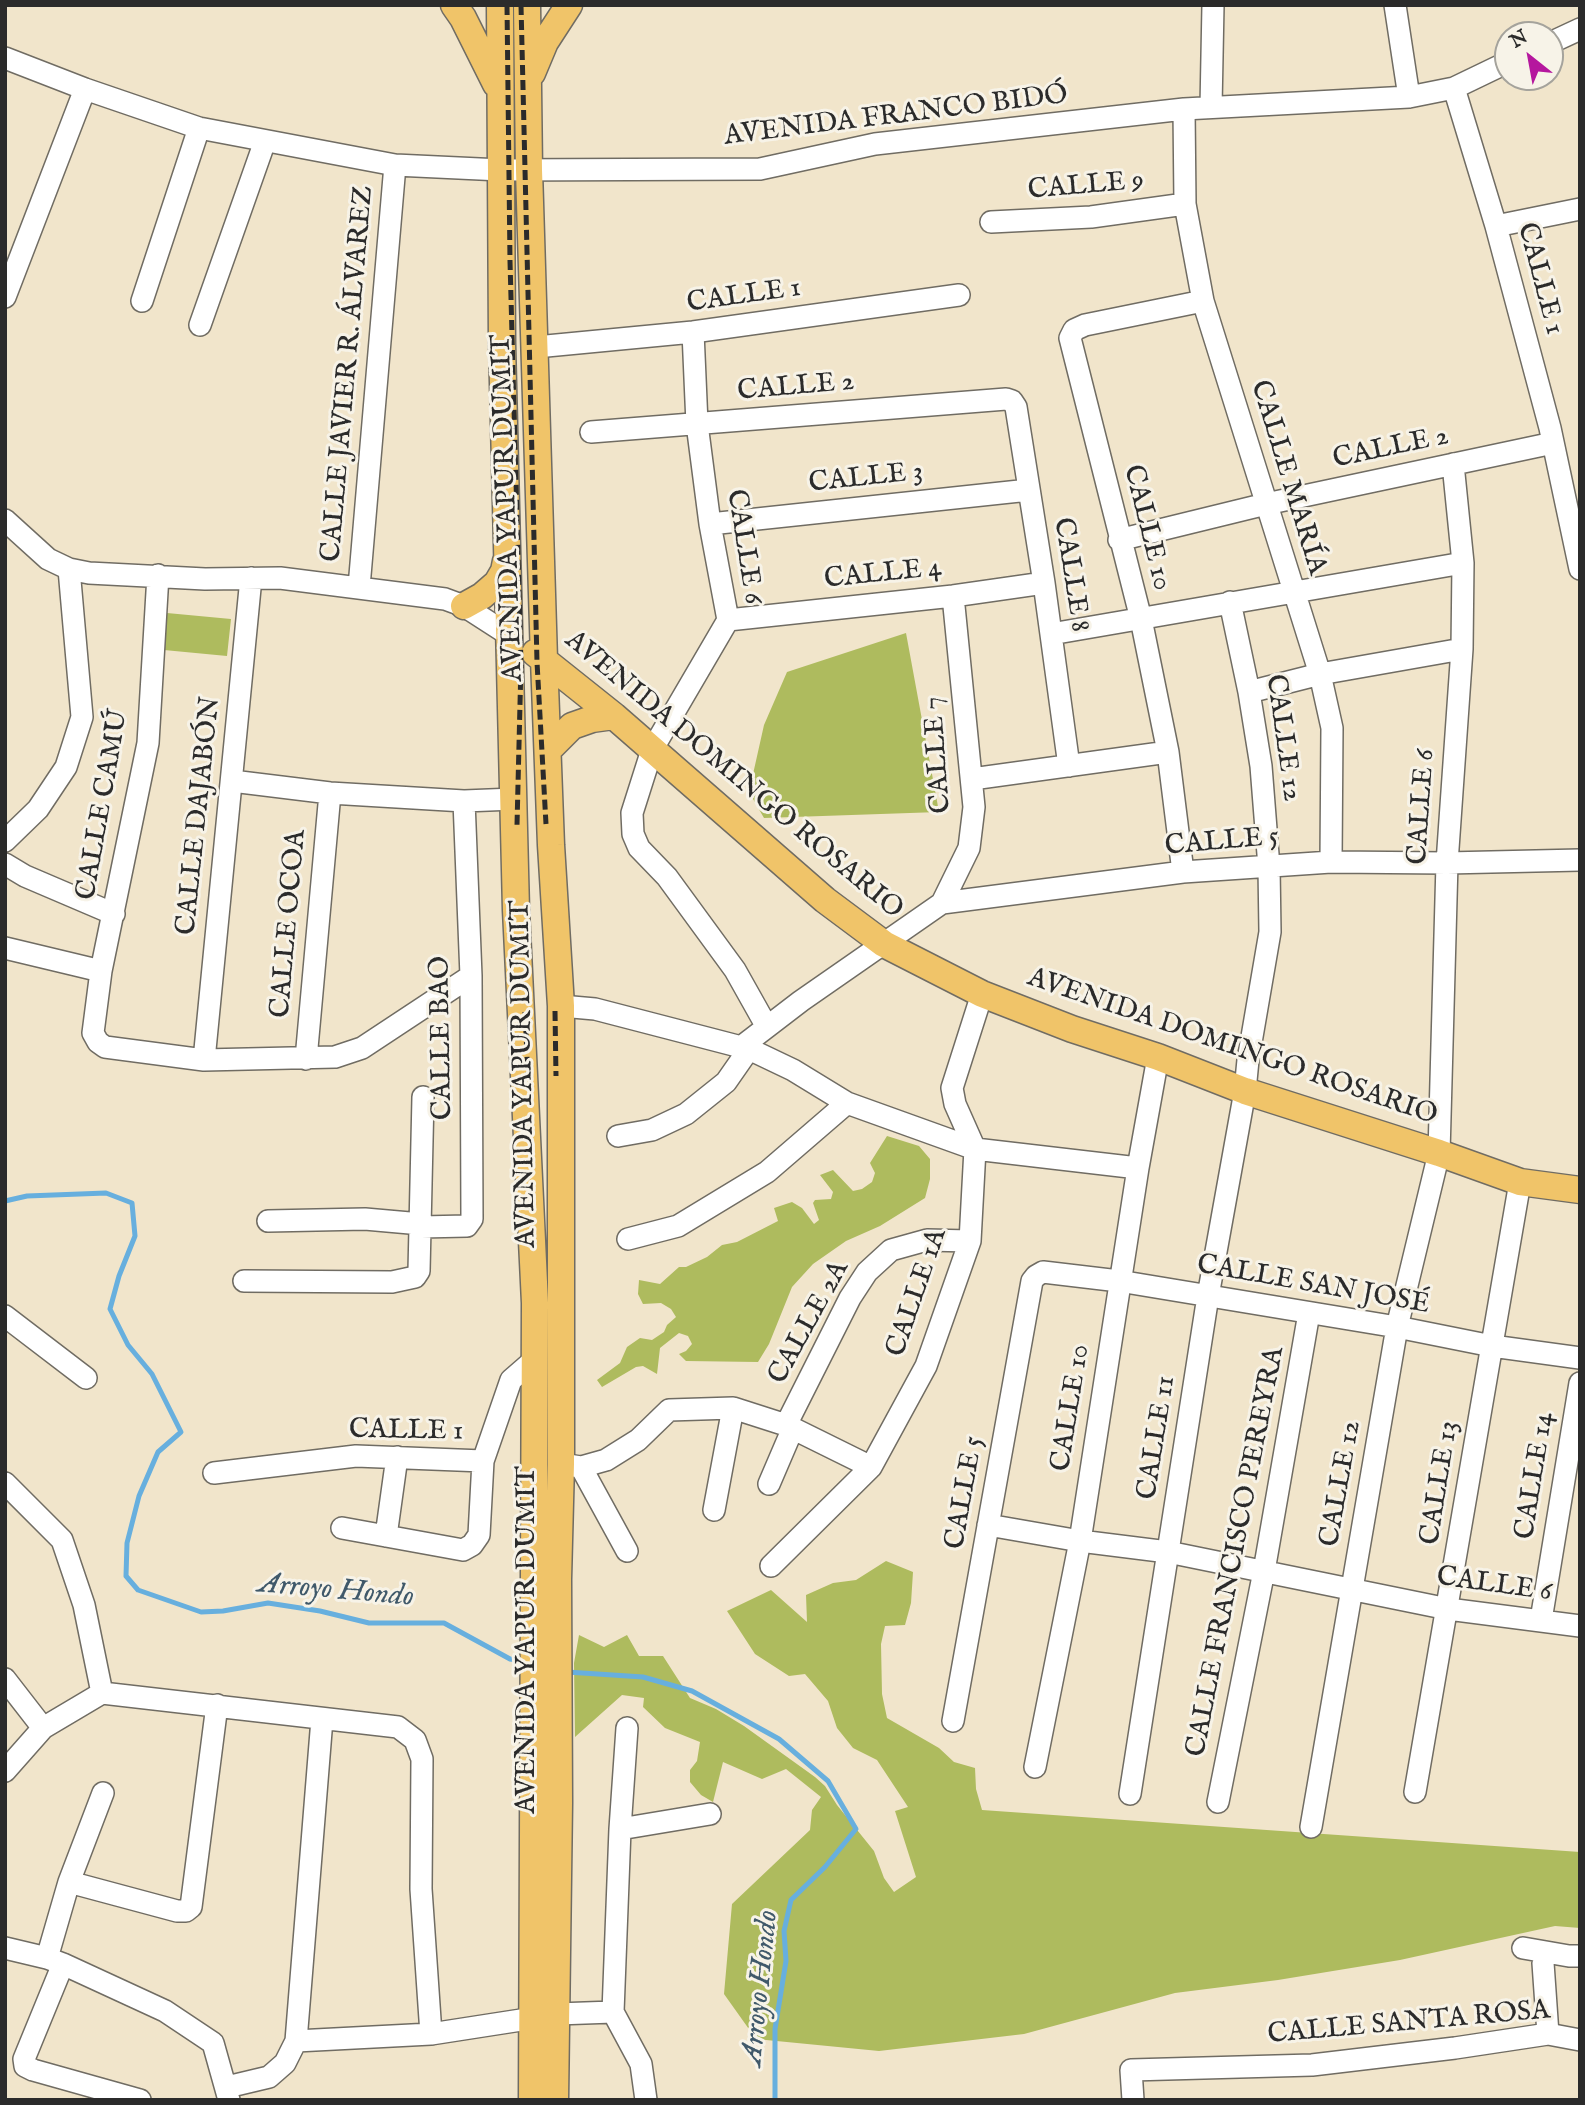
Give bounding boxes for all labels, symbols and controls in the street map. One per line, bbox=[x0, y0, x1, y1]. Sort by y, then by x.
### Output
north arrow bbox=[1494, 21, 1564, 91]
text: N bbox=[1506, 25, 1532, 54]
street label: AVENIDA FRANCO BIDÓ bbox=[722, 79, 1070, 155]
street label: CALLE 9 bbox=[1027, 165, 1145, 209]
street label: CALLE JAVIER R. ÁLVAREZ bbox=[316, 185, 382, 563]
street label: CALLE 1 bbox=[1508, 219, 1570, 339]
street label: CALLE 1 bbox=[685, 272, 803, 322]
street label: AVENIDA YAPUR DUMIT bbox=[486, 334, 532, 682]
street label: CALLE 2 bbox=[736, 366, 856, 410]
street label: CALLE MARÍA bbox=[1241, 377, 1333, 579]
street label: CALLE 2 bbox=[1330, 420, 1452, 478]
street label: CALLE 3 bbox=[807, 456, 925, 502]
street label: CALLE 10 bbox=[1114, 462, 1178, 594]
street label: CALLE 6 bbox=[717, 487, 769, 607]
street label: CALLE 8 bbox=[1044, 516, 1096, 634]
street label: CALLE 4 bbox=[823, 552, 943, 598]
street label: AVENIDA DOMINGO ROSARIO bbox=[557, 625, 909, 927]
street label: CALLE 12 bbox=[1256, 672, 1308, 804]
street label: CALLE DAJABÓN bbox=[171, 695, 229, 937]
street label: CALLE 7 bbox=[918, 695, 960, 815]
street label: CALLE CAMÚ bbox=[71, 707, 137, 903]
street label: CALLE 6 bbox=[1402, 748, 1444, 866]
street label: CALLE 5 bbox=[1164, 821, 1280, 865]
street label: CALLE OCOA bbox=[265, 828, 315, 1020]
street label: AVENIDA YAPUR DUMIT bbox=[505, 900, 545, 1248]
street label: CALLE BAO bbox=[425, 956, 461, 1120]
street label: AVENIDA DOMINGO ROSARIO bbox=[1023, 962, 1441, 1134]
street label: CALLE 1A bbox=[880, 1224, 956, 1362]
street label: CALLE SAN JOSÉ bbox=[1194, 1249, 1432, 1323]
street label: CALLE 2A bbox=[762, 1255, 858, 1391]
street label: CALLE 10 bbox=[1045, 1342, 1099, 1474]
street label: CALLE FRANCISCO PEREYRA bbox=[1181, 1344, 1293, 1760]
street label: CALLE 11 bbox=[1132, 1374, 1184, 1502]
street label: CALLE 14 bbox=[1509, 1410, 1563, 1542]
street label: CALLE 1 bbox=[348, 1414, 464, 1450]
street label: CALLE 12 bbox=[1314, 1418, 1370, 1550]
street label: CALLE 13 bbox=[1415, 1419, 1467, 1547]
street label: CALLE 5 bbox=[940, 1434, 992, 1552]
street label: AVENIDA YAPUR DUMIT bbox=[511, 1466, 545, 1814]
street label: CALLE 6 bbox=[1434, 1561, 1554, 1611]
water label: Arroyo Hondo bbox=[257, 1567, 415, 1617]
water label: Arroyo Hondo bbox=[736, 1909, 788, 2067]
street label: CALLE SANTA ROSA bbox=[1266, 1995, 1552, 2053]

